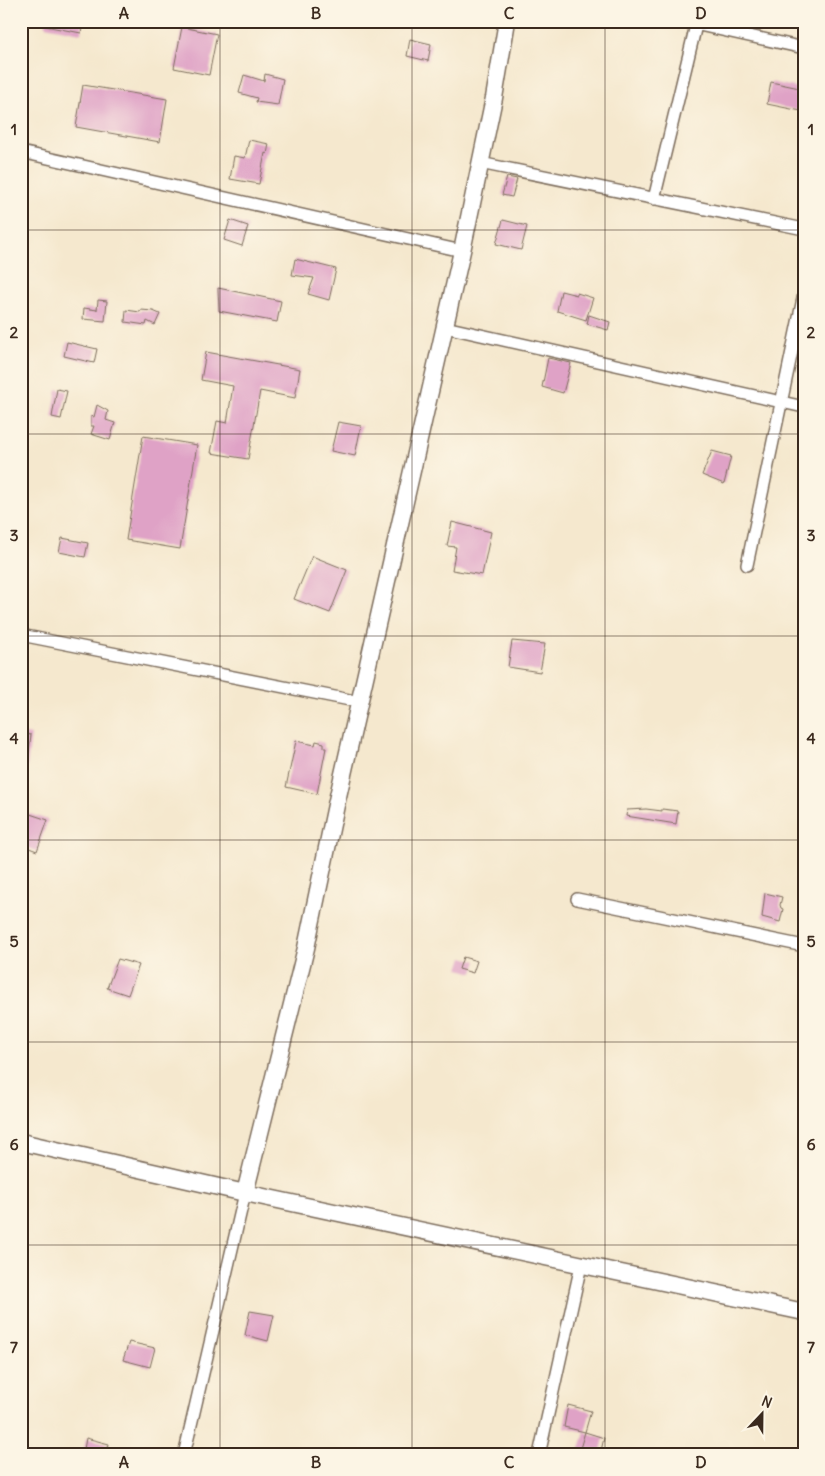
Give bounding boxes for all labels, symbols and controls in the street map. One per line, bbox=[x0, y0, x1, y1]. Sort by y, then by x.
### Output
text: A bbox=[119, 3, 129, 23]
text: B bbox=[311, 3, 322, 23]
text: C bbox=[504, 3, 515, 23]
text: D bbox=[695, 3, 707, 23]
text: 1 bbox=[11, 119, 17, 139]
text: 1 bbox=[808, 119, 814, 139]
text: 2 bbox=[10, 322, 19, 342]
text: 2 bbox=[807, 322, 816, 342]
text: 3 bbox=[9, 525, 19, 545]
text: 3 bbox=[806, 525, 816, 545]
text: 4 bbox=[9, 728, 19, 748]
text: 4 bbox=[806, 728, 816, 748]
text: 5 bbox=[9, 931, 19, 951]
text: 5 bbox=[806, 931, 816, 951]
text: 6 bbox=[9, 1134, 19, 1154]
text: 6 bbox=[806, 1134, 816, 1154]
text: 7 bbox=[10, 1337, 18, 1357]
text: 7 bbox=[807, 1337, 815, 1357]
north arrow bbox=[738, 1388, 788, 1438]
text: N bbox=[759, 1392, 775, 1412]
text: A bbox=[119, 1452, 129, 1472]
text: B bbox=[311, 1452, 322, 1472]
text: C bbox=[504, 1452, 515, 1472]
text: D bbox=[695, 1452, 707, 1472]

